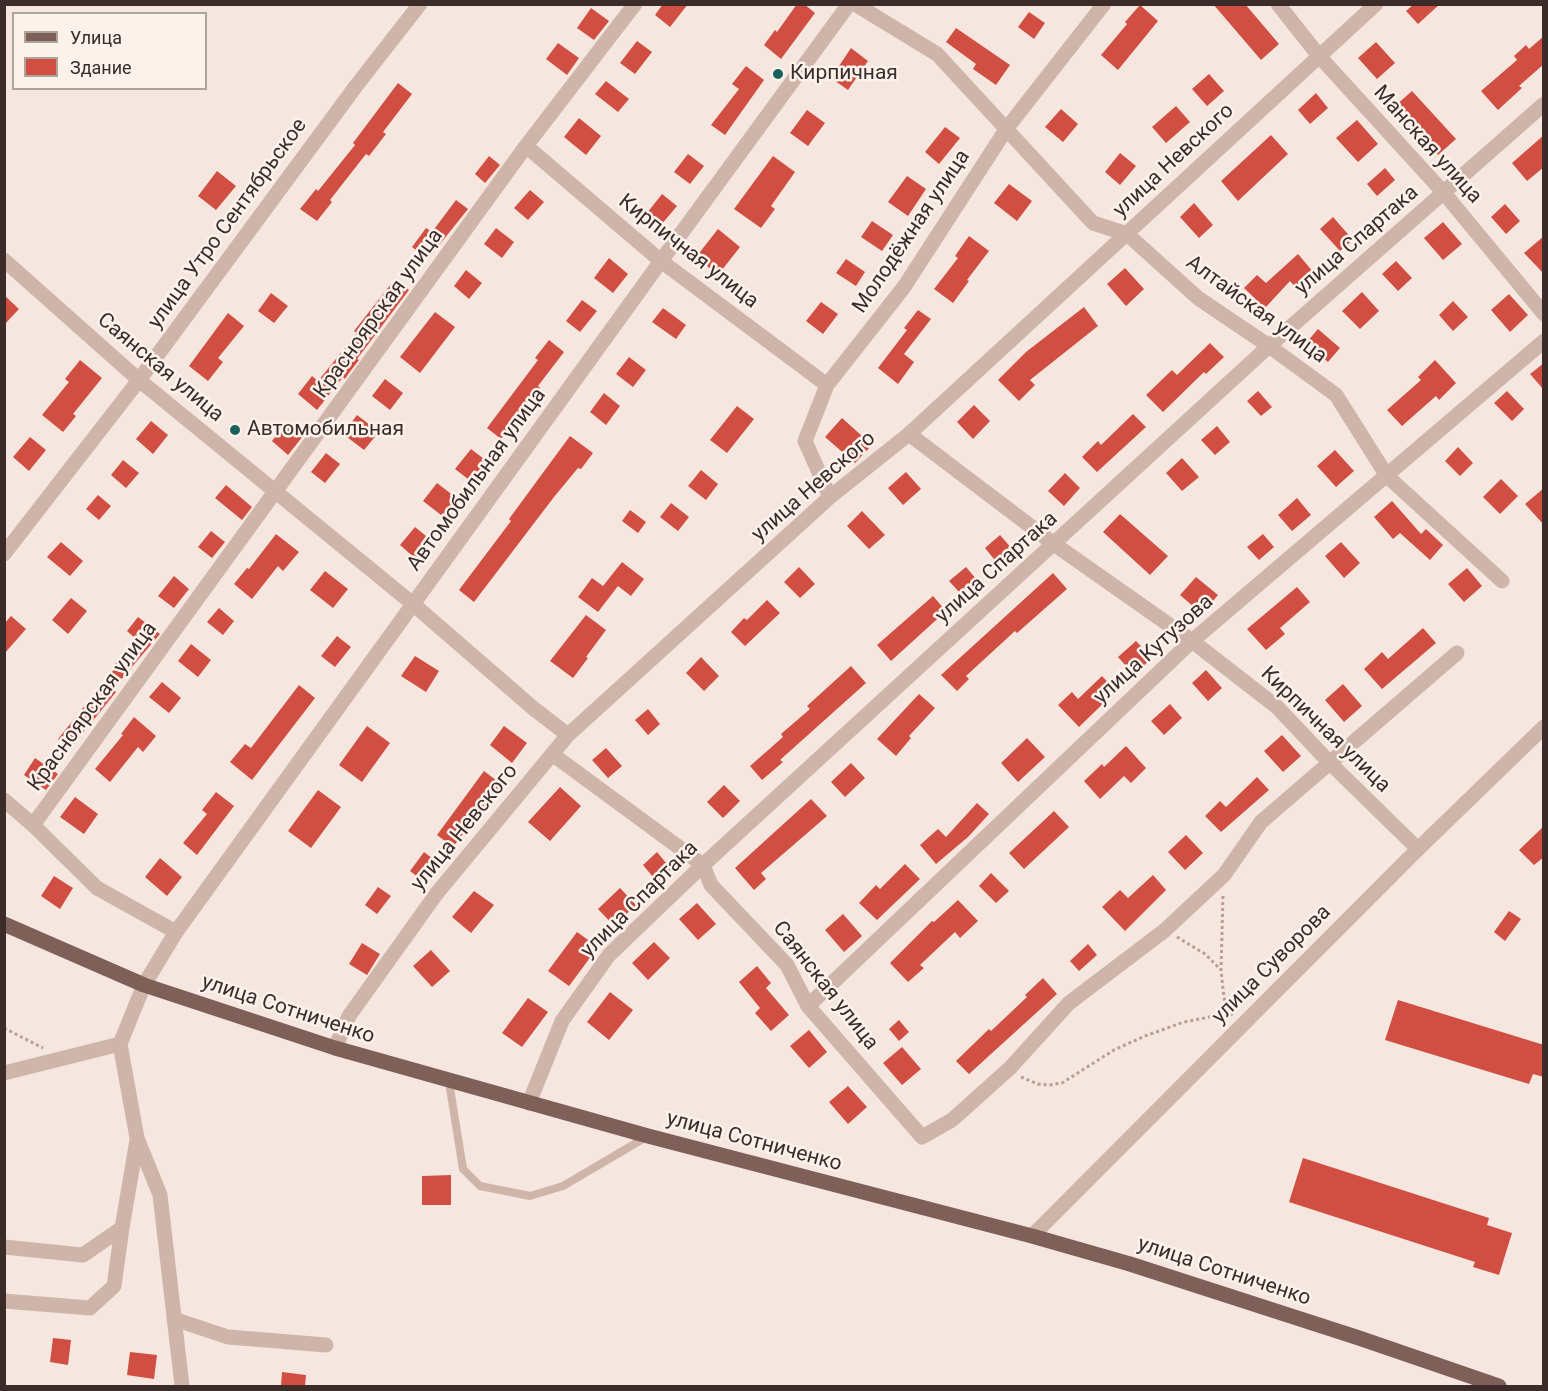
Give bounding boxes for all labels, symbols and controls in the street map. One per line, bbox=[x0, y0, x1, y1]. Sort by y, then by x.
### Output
legend bbox=[12, 12, 207, 90]
text: Улица bbox=[70, 27, 122, 48]
text: Здание bbox=[70, 57, 132, 78]
place label: Кирпичная bbox=[790, 61, 898, 87]
marker: Кирпичная bbox=[771, 67, 785, 81]
street label: Манская улица bbox=[1367, 81, 1487, 209]
street label: улица Невского bbox=[1108, 99, 1240, 223]
street label: улица Утро Сентябрьское bbox=[143, 114, 313, 334]
street label: Молодёжная улица bbox=[848, 146, 976, 318]
street label: улица Спартака bbox=[1290, 181, 1424, 301]
street label: Кирпичная улица bbox=[613, 190, 763, 314]
street label: Красноярская улица bbox=[309, 224, 449, 404]
street label: Алтайская улица bbox=[1181, 251, 1331, 369]
street label: Саянская улица bbox=[92, 308, 228, 428]
street label: Автомобильная улица bbox=[402, 384, 552, 576]
place label: Автомобильная bbox=[247, 417, 404, 443]
marker: Автомобильная bbox=[228, 423, 242, 437]
street label: улица Невского bbox=[747, 426, 881, 548]
street label: улица Спартака bbox=[931, 507, 1063, 629]
street label: улица Кутузова bbox=[1089, 590, 1219, 710]
street label: Красноярская улица bbox=[23, 617, 163, 797]
street label: Кирпичная улица bbox=[1255, 662, 1395, 798]
street label: улица Невского bbox=[406, 760, 524, 896]
street label: улица Спартака bbox=[576, 836, 704, 964]
street label: улица Суворова bbox=[1207, 900, 1337, 1030]
street label: Саянская улица bbox=[767, 916, 883, 1056]
street label: улица Сотниченко bbox=[198, 970, 378, 1050]
street label: улица Сотниченко bbox=[664, 1106, 844, 1178]
street label: улица Сотниченко bbox=[1134, 1232, 1314, 1312]

